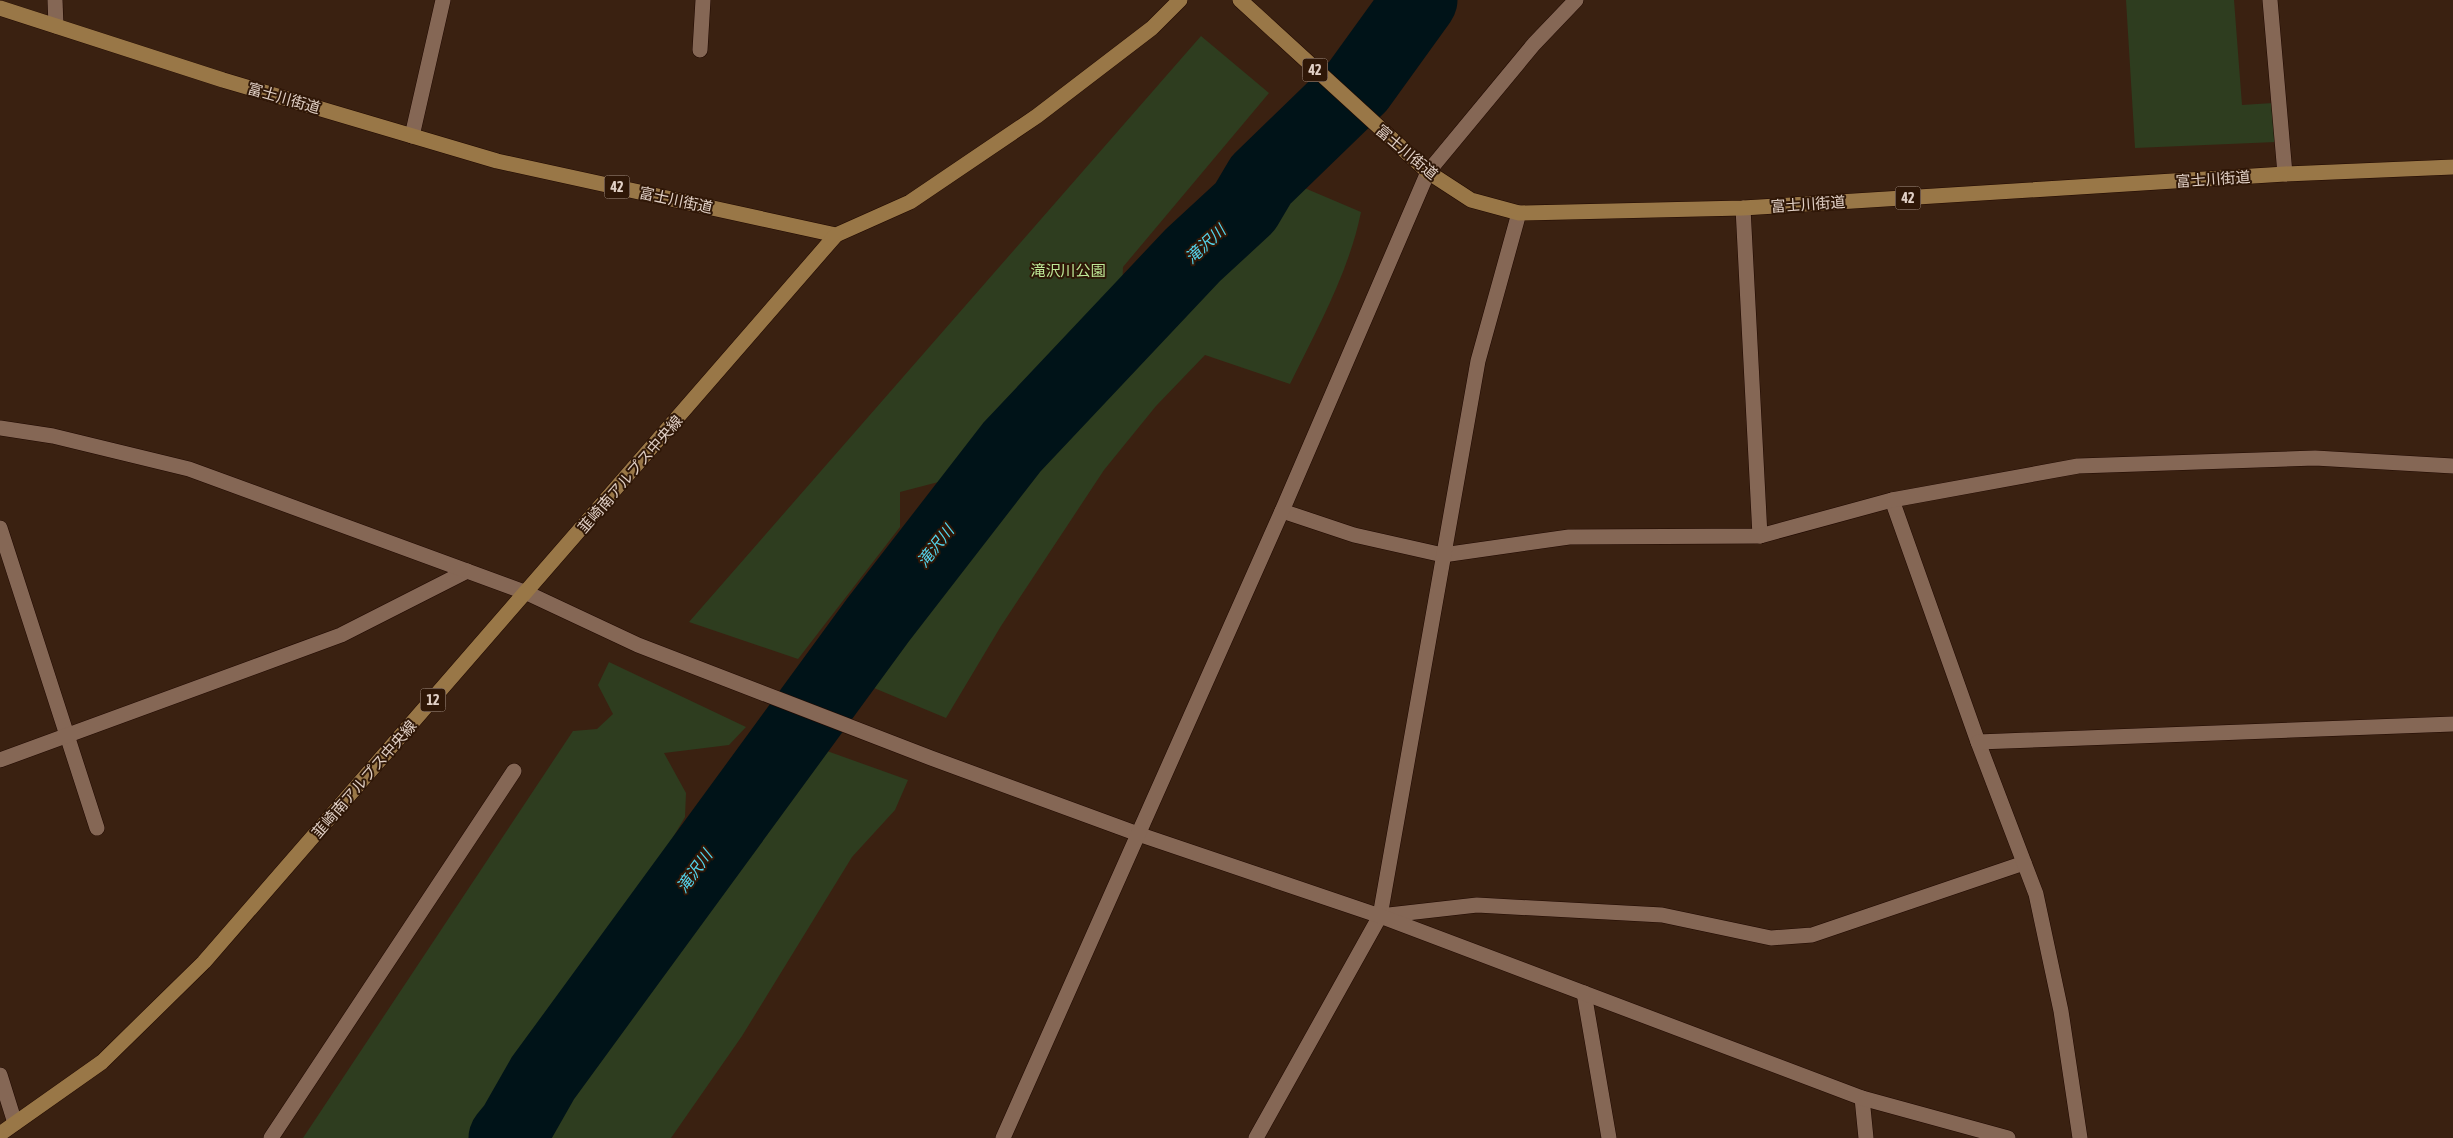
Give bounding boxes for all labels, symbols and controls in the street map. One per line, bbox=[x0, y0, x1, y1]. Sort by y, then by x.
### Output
road number: 42 bbox=[1302, 58, 1328, 82]
street label: 富士川街道 bbox=[246, 79, 322, 117]
street label: 富士川街道 bbox=[1373, 121, 1441, 183]
street label: 富士川街道 bbox=[2175, 168, 2251, 190]
road number: 42 bbox=[604, 176, 630, 198]
street label: 富士川街道 bbox=[638, 184, 714, 216]
road number: 42 bbox=[1896, 187, 1920, 210]
street label: 富士川街道 bbox=[1770, 193, 1846, 215]
water label: 滝沢川 bbox=[1181, 220, 1230, 267]
park label: 滝沢川公園 bbox=[1030, 262, 1106, 279]
street label: 韮崎南アルプス中央線 bbox=[574, 412, 686, 536]
water label: 滝沢川 bbox=[913, 520, 958, 570]
road number: 12 bbox=[420, 688, 446, 712]
street label: 韮崎南アルプス中央線 bbox=[308, 717, 420, 841]
water label: 滝沢川 bbox=[673, 845, 717, 896]

